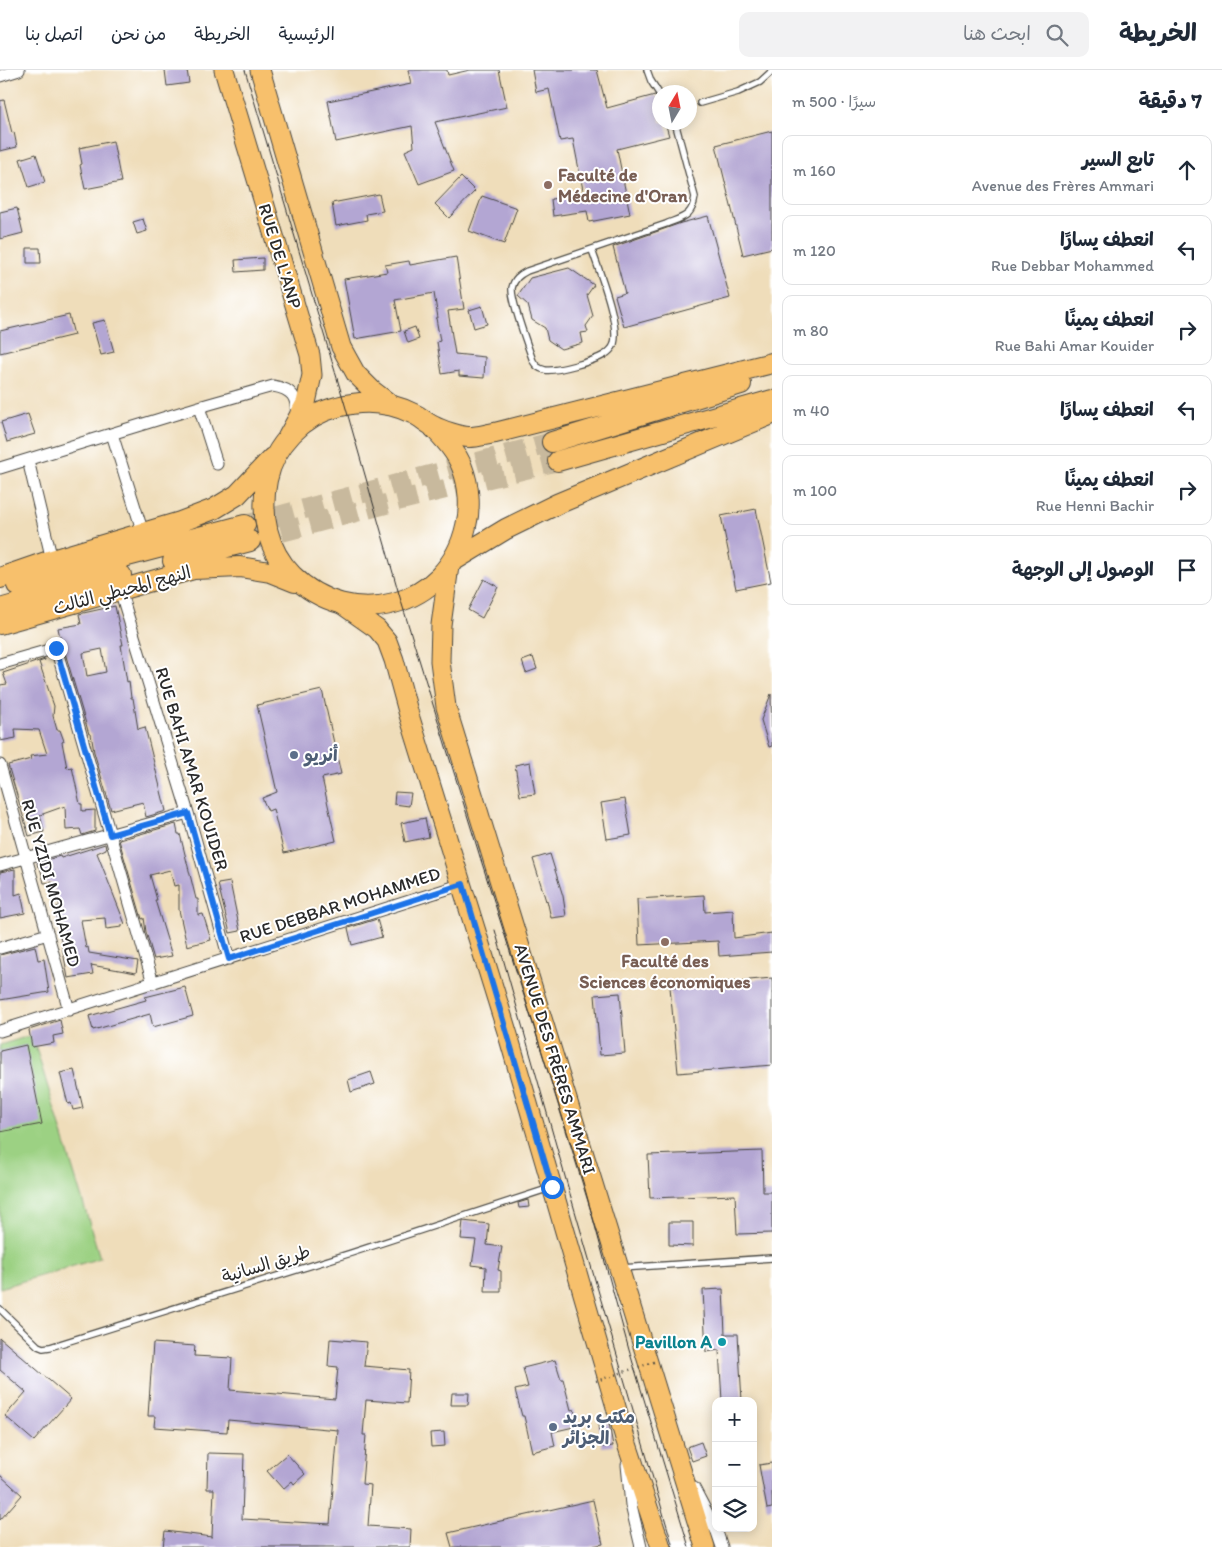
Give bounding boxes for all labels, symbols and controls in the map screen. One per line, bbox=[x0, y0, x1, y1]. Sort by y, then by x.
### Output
search box bbox=[739, 12, 1089, 57]
text: الخريطة bbox=[1119, 18, 1197, 47]
icon: search bbox=[1043, 21, 1071, 49]
text: ابحث هنا bbox=[963, 22, 1031, 45]
text: اتصل بنا bbox=[25, 23, 83, 45]
text: من نحن bbox=[111, 23, 166, 45]
text: الخريطة bbox=[194, 23, 251, 45]
text: الرئيسية bbox=[279, 23, 335, 45]
north arrow bbox=[652, 85, 697, 130]
text: 7 دقيقة bbox=[1138, 88, 1202, 113]
text: سيرًا · 500 m bbox=[792, 92, 876, 111]
text: تابع السير bbox=[1082, 148, 1154, 171]
icon: ahead bbox=[1173, 156, 1201, 184]
text: 160 m bbox=[793, 161, 836, 180]
place label: Faculté de Médecine d'Oran bbox=[558, 164, 688, 207]
text: Avenue des Frères Ammari bbox=[972, 176, 1154, 195]
marker: Faculté de Médecine d'Oran bbox=[542, 179, 554, 191]
street label: RUE DE L'ANP bbox=[254, 201, 306, 311]
text: انعطف يسارًا bbox=[1060, 228, 1154, 251]
icon: left bbox=[1173, 236, 1201, 264]
text: 120 m bbox=[793, 241, 836, 260]
text: Rue Debbar Mohammed bbox=[991, 256, 1154, 275]
text: انعطف يمينًا bbox=[1065, 308, 1154, 331]
icon: right bbox=[1173, 316, 1201, 344]
text: 80 m bbox=[793, 321, 829, 340]
text: Rue Bahi Amar Kouider bbox=[995, 336, 1154, 355]
icon: left bbox=[1173, 396, 1201, 424]
text: انعطف يسارًا bbox=[1060, 398, 1154, 421]
text: 40 m bbox=[793, 401, 830, 420]
text: انعطف يمينًا bbox=[1065, 468, 1154, 491]
icon: right bbox=[1173, 476, 1201, 504]
text: 100 m bbox=[793, 481, 837, 500]
text: Rue Henni Bachir bbox=[1036, 496, 1154, 515]
icon: arrive bbox=[1173, 556, 1201, 584]
text: الوصول إلى الوجهة bbox=[1012, 558, 1154, 581]
street label: النهج المحيطي الثالث bbox=[51, 561, 195, 624]
route end bbox=[45, 637, 68, 660]
street label: RUE BAHI AMAR KOUIDER bbox=[151, 665, 233, 873]
place label: أنريو bbox=[303, 744, 338, 767]
marker: أنريو bbox=[288, 749, 300, 761]
street label: RUE YZIDI MOHAMED bbox=[16, 796, 86, 970]
street label: RUE DEBBAR MOHAMMED bbox=[237, 862, 443, 948]
marker: Faculté des Sciences économiques bbox=[659, 936, 671, 948]
street label: AVENUE DES FRÈRES AMMARI bbox=[509, 941, 601, 1177]
place label: Faculté des Sciences économiques bbox=[579, 950, 751, 993]
route start bbox=[541, 1176, 564, 1199]
street label: طريق السانية bbox=[219, 1240, 313, 1288]
place label: Pavillon A bbox=[635, 1331, 712, 1353]
marker: Pavillon A bbox=[716, 1336, 728, 1348]
map controls bbox=[712, 1397, 757, 1532]
button: + bbox=[712, 1397, 757, 1442]
place label: مكتب بريد الجزائر bbox=[561, 1406, 635, 1449]
marker: مكتب بريد الجزائر bbox=[547, 1421, 559, 1433]
button: − bbox=[712, 1442, 757, 1487]
button: layers bbox=[712, 1487, 757, 1532]

